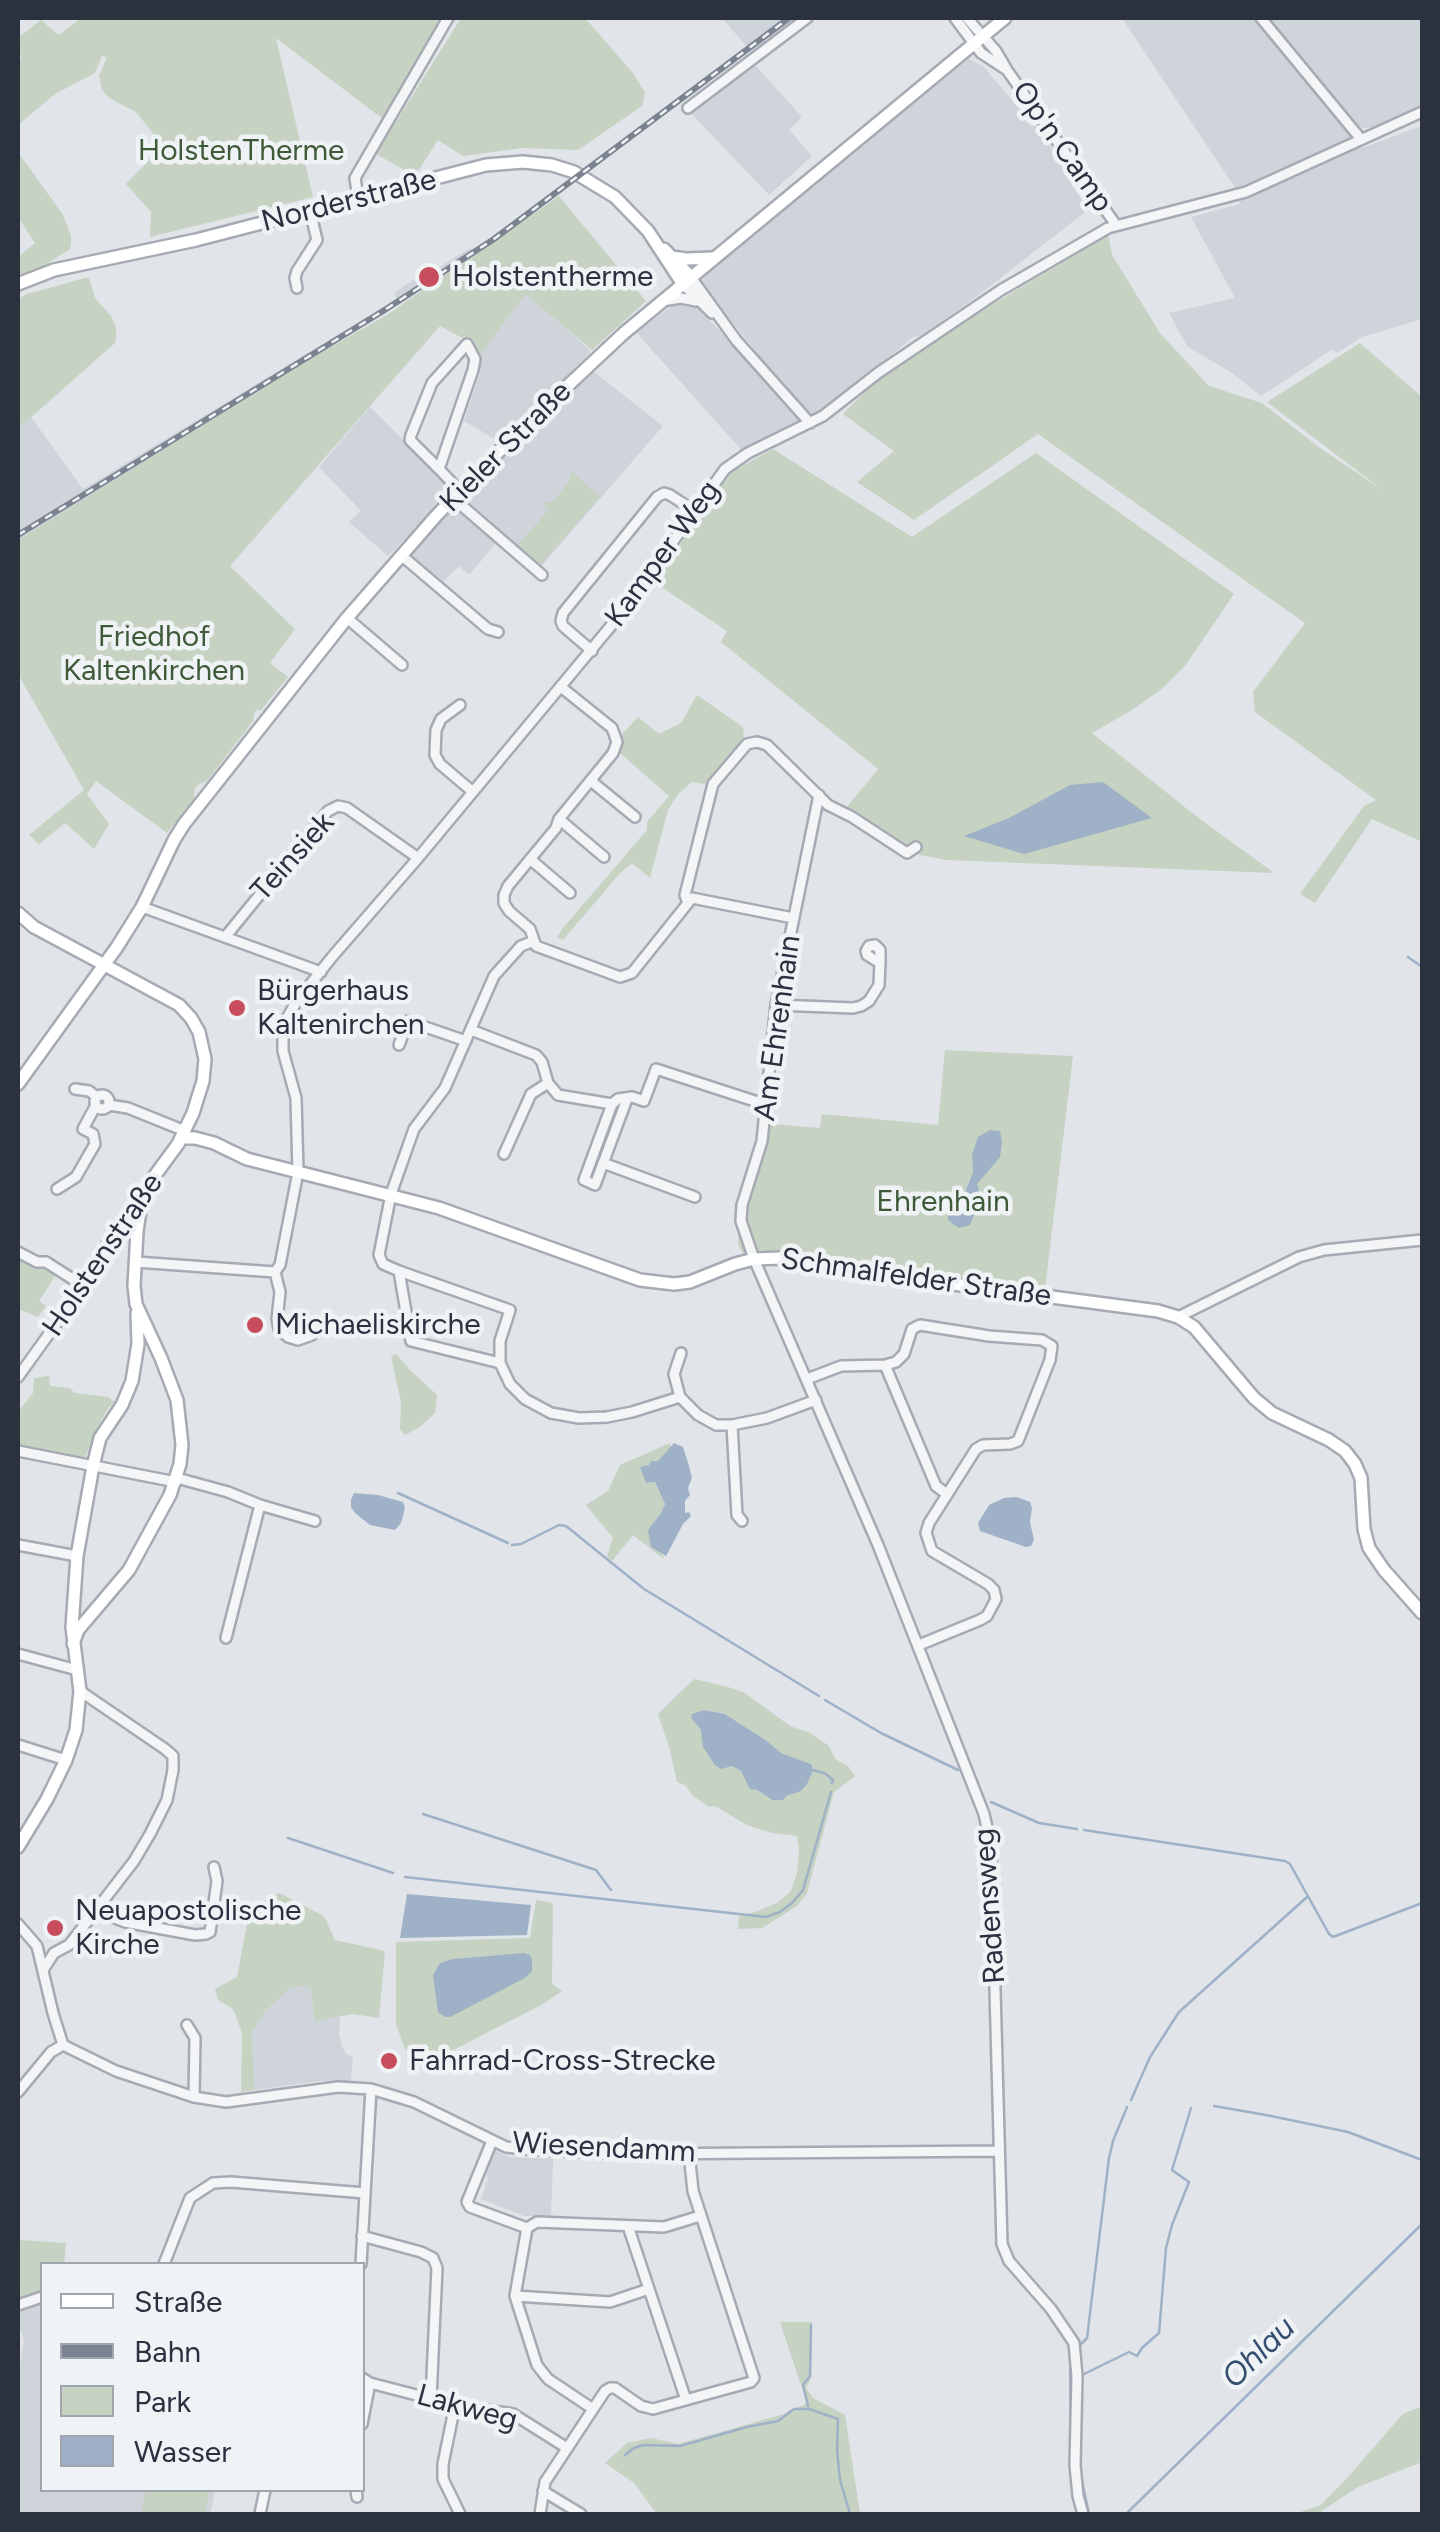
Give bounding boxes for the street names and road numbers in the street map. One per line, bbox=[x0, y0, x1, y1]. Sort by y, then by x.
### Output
street label: Op'n Camp bbox=[1004, 75, 1120, 219]
street label: Norderstraße bbox=[258, 162, 440, 240]
street label: Kieler Straße bbox=[433, 374, 579, 520]
street label: Kamper Weg bbox=[598, 474, 728, 634]
street label: Teinsiek bbox=[244, 805, 342, 909]
street label: Am Ehrenhain bbox=[747, 933, 809, 1123]
street label: Holstenstraße bbox=[35, 1167, 171, 1343]
street label: Schmalfelder Straße bbox=[778, 1241, 1054, 1315]
street label: Radensweg bbox=[967, 1827, 1013, 1985]
street label: Wiesendamm bbox=[512, 2125, 696, 2171]
street label: Lakweg bbox=[413, 2377, 521, 2439]

